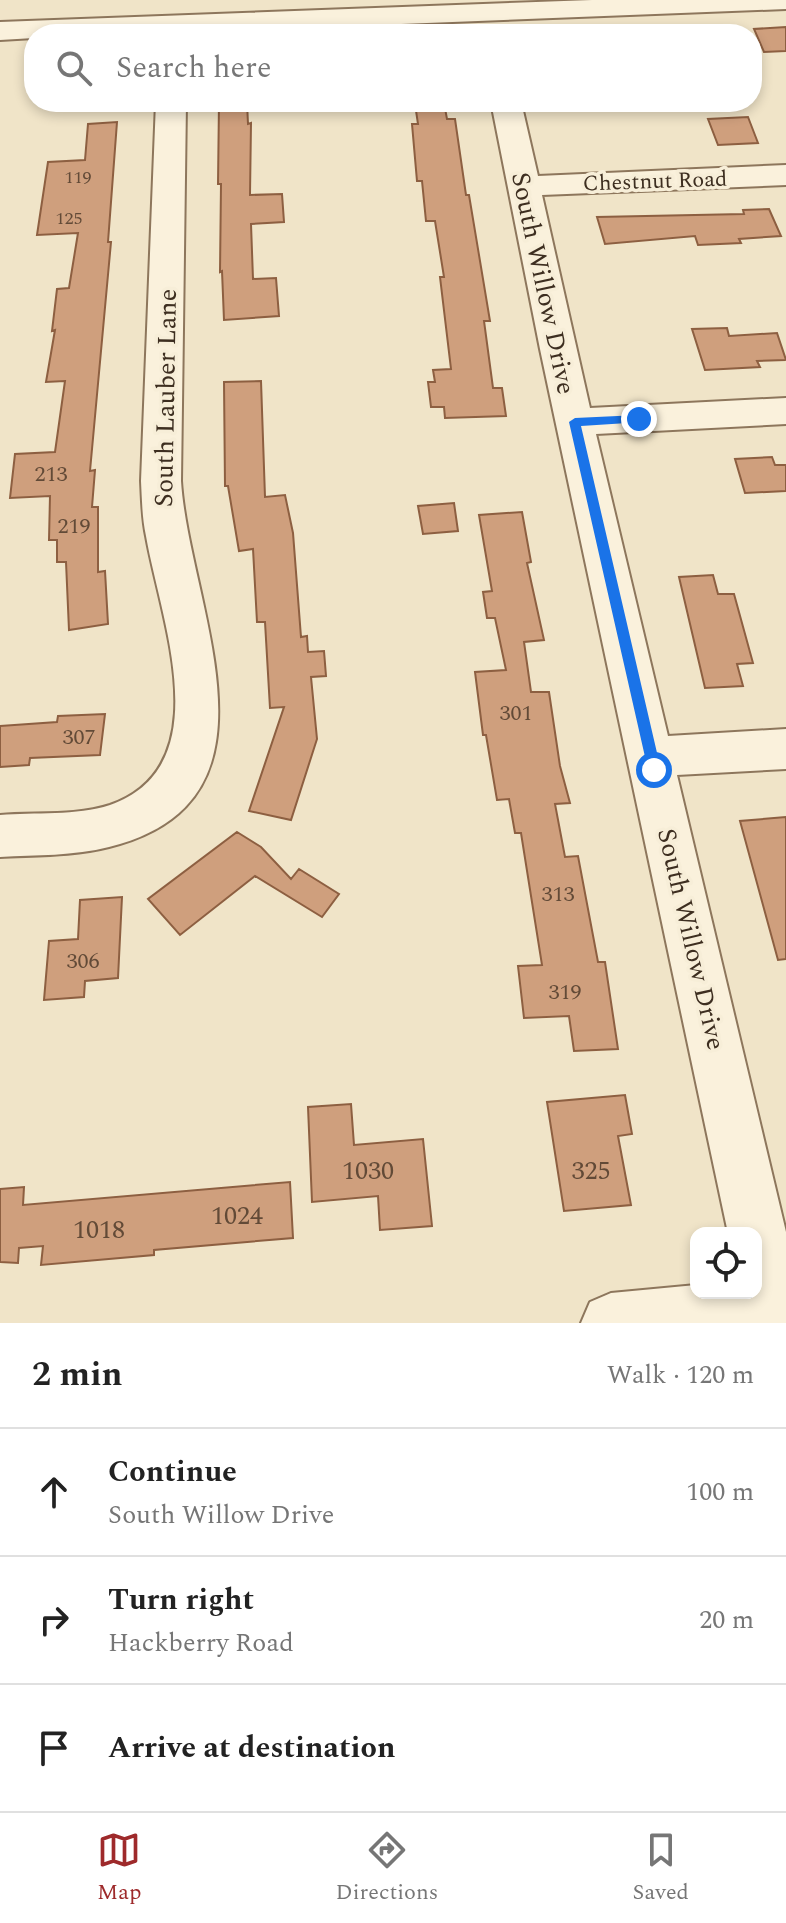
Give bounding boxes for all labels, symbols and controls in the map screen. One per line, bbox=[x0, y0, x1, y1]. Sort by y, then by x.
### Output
search box bbox=[24, 24, 762, 112]
text: Search here bbox=[116, 45, 272, 91]
icon: search bbox=[52, 46, 96, 90]
street label: Chestnut Road bbox=[582, 162, 728, 201]
house number: 119 bbox=[65, 164, 92, 191]
street label: South Willow Drive bbox=[500, 168, 586, 398]
house number: 125 bbox=[56, 205, 83, 232]
street label: South Lauber Lane bbox=[144, 288, 188, 508]
route end bbox=[621, 401, 657, 437]
house number: 213 bbox=[34, 458, 68, 491]
house number: 219 bbox=[57, 510, 91, 543]
house number: 301 bbox=[499, 697, 533, 730]
house number: 307 bbox=[62, 721, 96, 754]
route start bbox=[636, 752, 672, 788]
street label: South Willow Drive bbox=[646, 824, 736, 1054]
house number: 313 bbox=[541, 878, 575, 911]
house number: 306 bbox=[66, 945, 100, 978]
house number: 319 bbox=[548, 976, 582, 1009]
house number: 1030 bbox=[342, 1151, 394, 1191]
house number: 325 bbox=[571, 1151, 611, 1191]
house number: 1024 bbox=[211, 1196, 263, 1236]
house number: 1018 bbox=[73, 1210, 125, 1250]
map controls bbox=[690, 1227, 762, 1299]
button: locate bbox=[690, 1227, 762, 1299]
text: 2 min bbox=[32, 1349, 122, 1401]
text: Walk · 120 m bbox=[607, 1355, 754, 1395]
text: Continue bbox=[108, 1449, 237, 1495]
icon: ahead bbox=[32, 1470, 76, 1514]
text: 100 m bbox=[686, 1472, 754, 1512]
text: South Willow Drive bbox=[108, 1495, 334, 1535]
text: Turn right bbox=[108, 1577, 254, 1623]
icon: right bbox=[32, 1598, 76, 1642]
text: 20 m bbox=[699, 1600, 754, 1640]
text: Hackberry Road bbox=[108, 1623, 294, 1663]
text: Arrive at destination bbox=[108, 1725, 395, 1771]
icon: arrive bbox=[32, 1726, 76, 1770]
tab: Map bbox=[97, 1828, 141, 1909]
tab: Directions bbox=[336, 1828, 438, 1909]
tab: Saved bbox=[632, 1828, 689, 1909]

